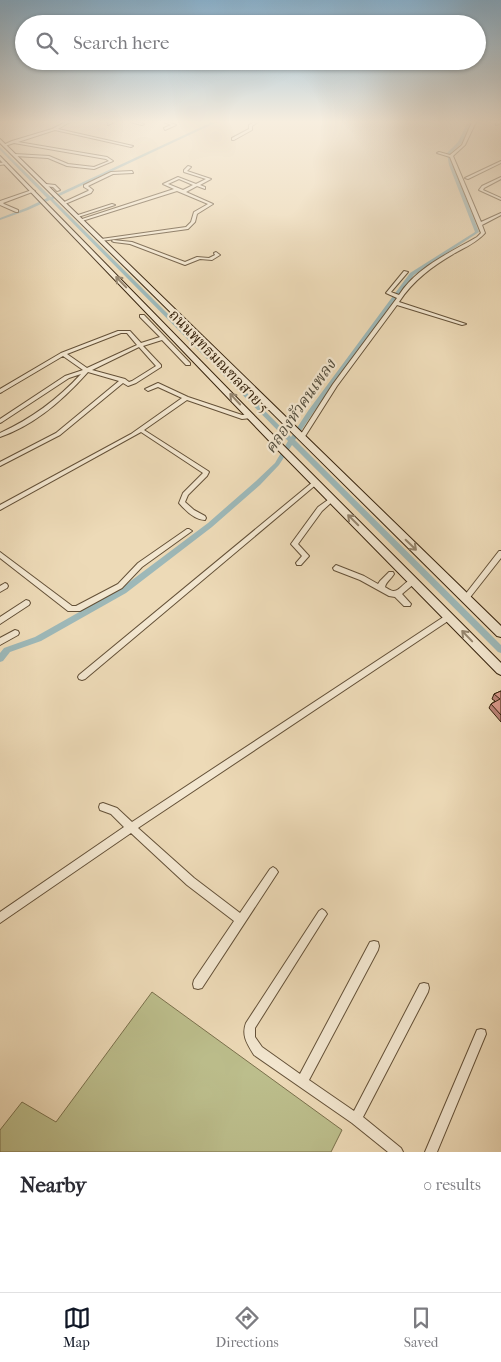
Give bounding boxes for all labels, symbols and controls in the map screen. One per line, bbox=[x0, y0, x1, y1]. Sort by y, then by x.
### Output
search box bbox=[15, 15, 486, 70]
icon: search bbox=[33, 29, 61, 57]
text: Search here bbox=[73, 32, 169, 54]
one-way arrow bbox=[115, 276, 127, 289]
street label: ถนนพุทธมณฑลสาย 5 bbox=[164, 306, 273, 418]
water label: คลองหัวคนเพลง bbox=[260, 354, 340, 457]
one-way arrow bbox=[229, 392, 241, 405]
one-way arrow bbox=[347, 514, 359, 526]
one-way arrow bbox=[405, 539, 417, 551]
one-way arrow bbox=[461, 629, 473, 642]
text: Nearby bbox=[20, 1173, 86, 1197]
text: 0 results bbox=[423, 1175, 481, 1194]
tab: Map bbox=[63, 1304, 91, 1351]
tab: Directions bbox=[216, 1304, 279, 1351]
tab: Saved bbox=[404, 1304, 438, 1351]

